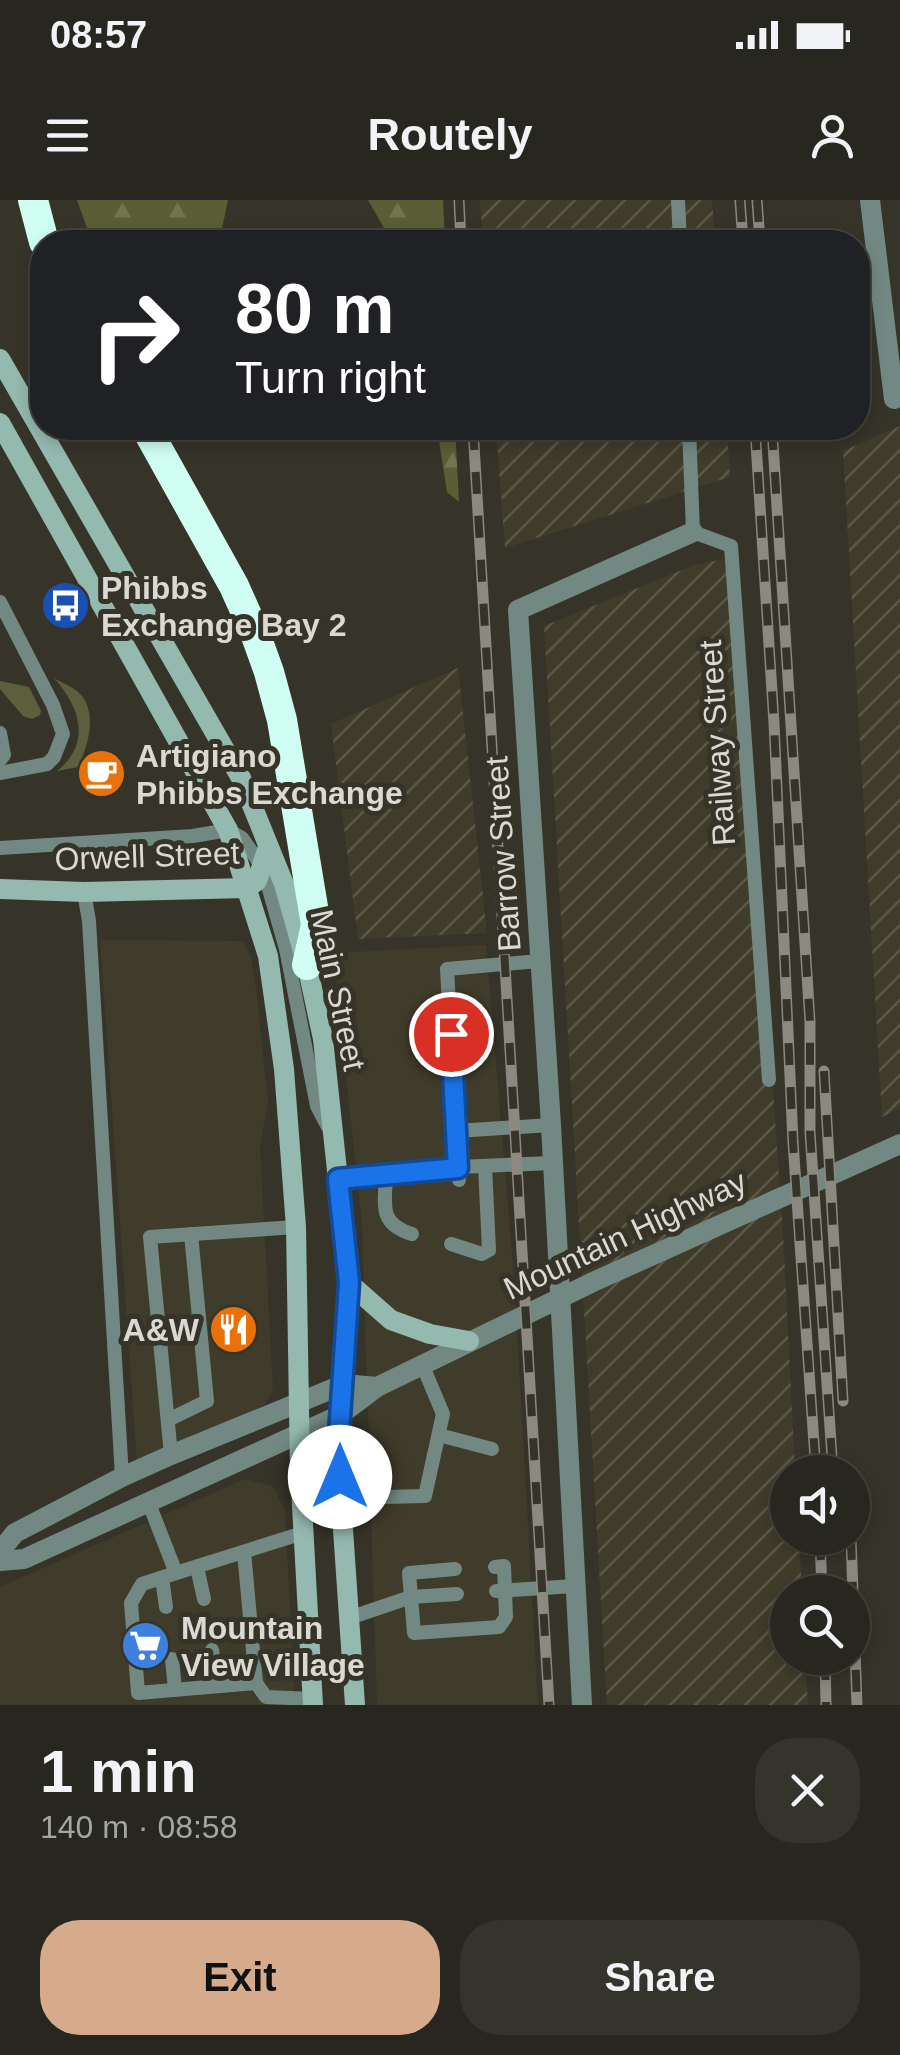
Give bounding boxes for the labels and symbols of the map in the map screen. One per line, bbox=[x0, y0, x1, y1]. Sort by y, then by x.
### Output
place label: Phibbs Exchange Bay 2 bbox=[101, 570, 346, 643]
bus stop icon: Phibbs Exchange Bay 2 bbox=[40, 580, 92, 632]
street label: Railway Street bbox=[692, 639, 742, 847]
place label: Artigiano Phibbs Exchange bbox=[136, 738, 403, 811]
cafe icon: Artigiano Phibbs Exchange bbox=[75, 748, 127, 800]
street label: Barrow Street bbox=[478, 755, 528, 953]
street label: Orwell Street bbox=[54, 835, 240, 877]
street label: Main Street bbox=[303, 906, 373, 1074]
pin bbox=[409, 992, 494, 1077]
street label: Mountain Highway bbox=[498, 1163, 752, 1307]
restaurant icon: A&W bbox=[208, 1304, 260, 1356]
place label: A&W bbox=[123, 1312, 200, 1348]
position arrow bbox=[288, 1425, 392, 1529]
place label: Mountain View Village bbox=[181, 1610, 365, 1683]
supermarket icon: Mountain View Village bbox=[120, 1620, 172, 1672]

